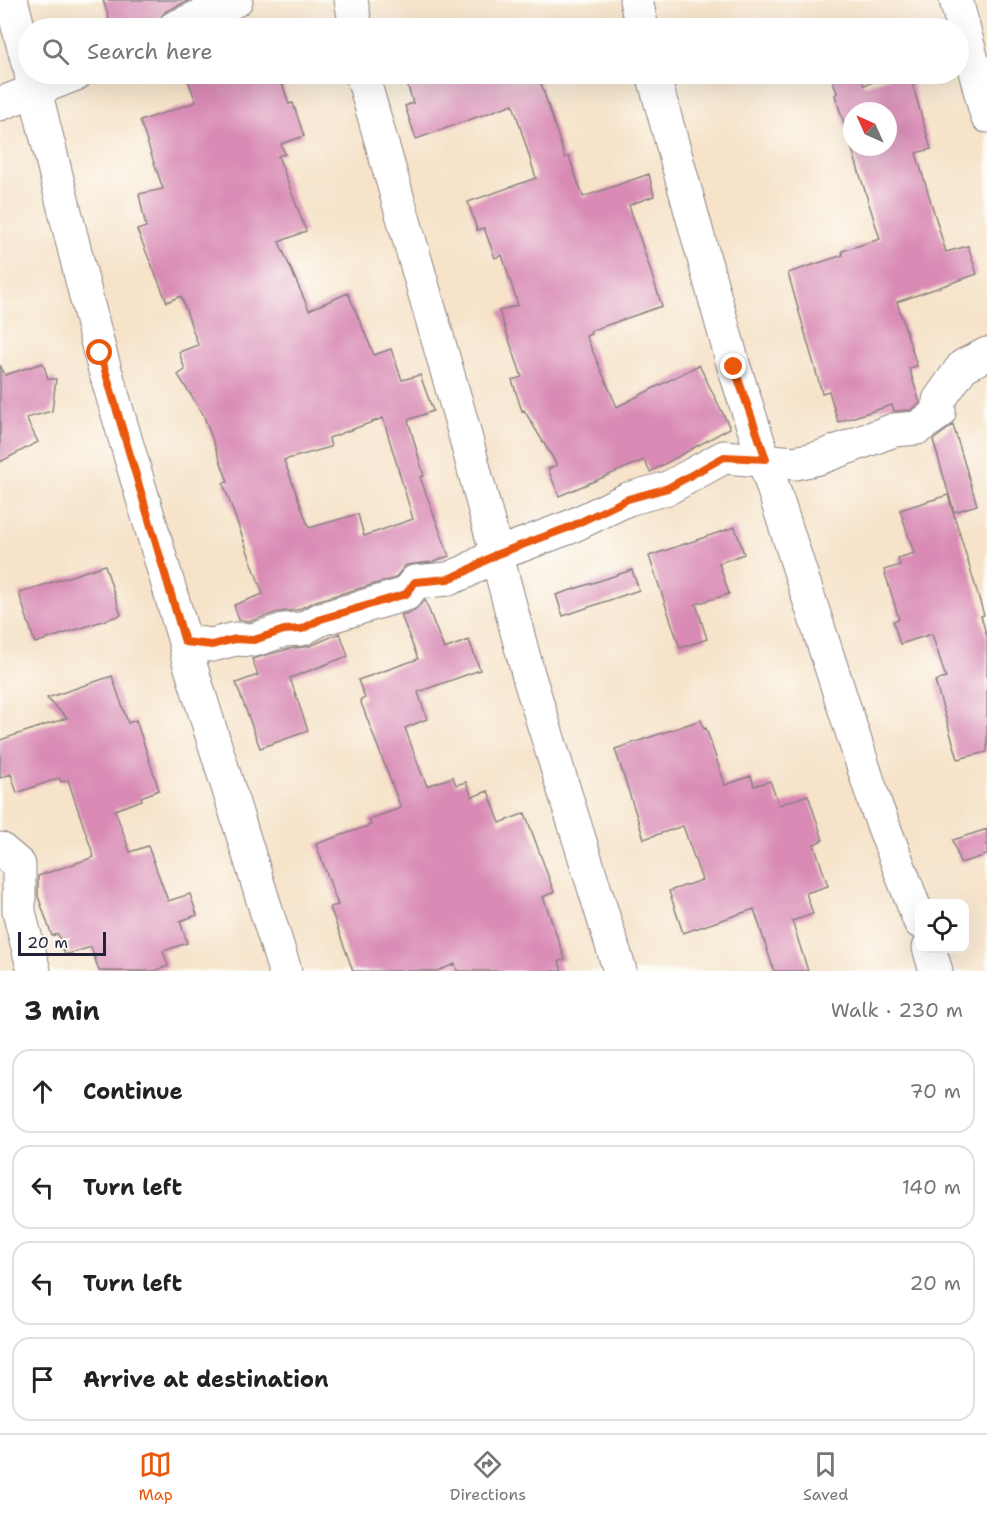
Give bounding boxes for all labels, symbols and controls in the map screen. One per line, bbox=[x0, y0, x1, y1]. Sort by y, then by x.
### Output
search box bbox=[18, 18, 969, 84]
icon: search bbox=[39, 35, 72, 68]
text: Search here bbox=[87, 37, 213, 66]
north arrow bbox=[843, 102, 897, 156]
route start bbox=[86, 339, 112, 365]
route end bbox=[720, 353, 746, 379]
map controls bbox=[915, 899, 969, 953]
button: locate bbox=[915, 899, 969, 953]
scale bar bbox=[18, 929, 106, 956]
text: 20 m bbox=[27, 932, 68, 953]
text: 3 min bbox=[24, 993, 100, 1028]
text: Walk · 230 m bbox=[831, 997, 963, 1023]
icon: ahead bbox=[26, 1075, 59, 1108]
text: Continue bbox=[83, 1077, 183, 1106]
text: 70 m bbox=[909, 1078, 961, 1104]
icon: left bbox=[26, 1171, 59, 1204]
text: Turn left bbox=[83, 1173, 182, 1202]
text: 140 m bbox=[902, 1174, 961, 1200]
icon: left bbox=[26, 1267, 59, 1300]
text: Turn left bbox=[83, 1269, 182, 1298]
text: 20 m bbox=[910, 1270, 961, 1296]
icon: arrive bbox=[26, 1363, 59, 1396]
text: Arrive at destination bbox=[83, 1365, 329, 1394]
tab: Map bbox=[139, 1448, 173, 1505]
tab: Directions bbox=[450, 1448, 526, 1505]
tab: Saved bbox=[803, 1448, 849, 1505]

